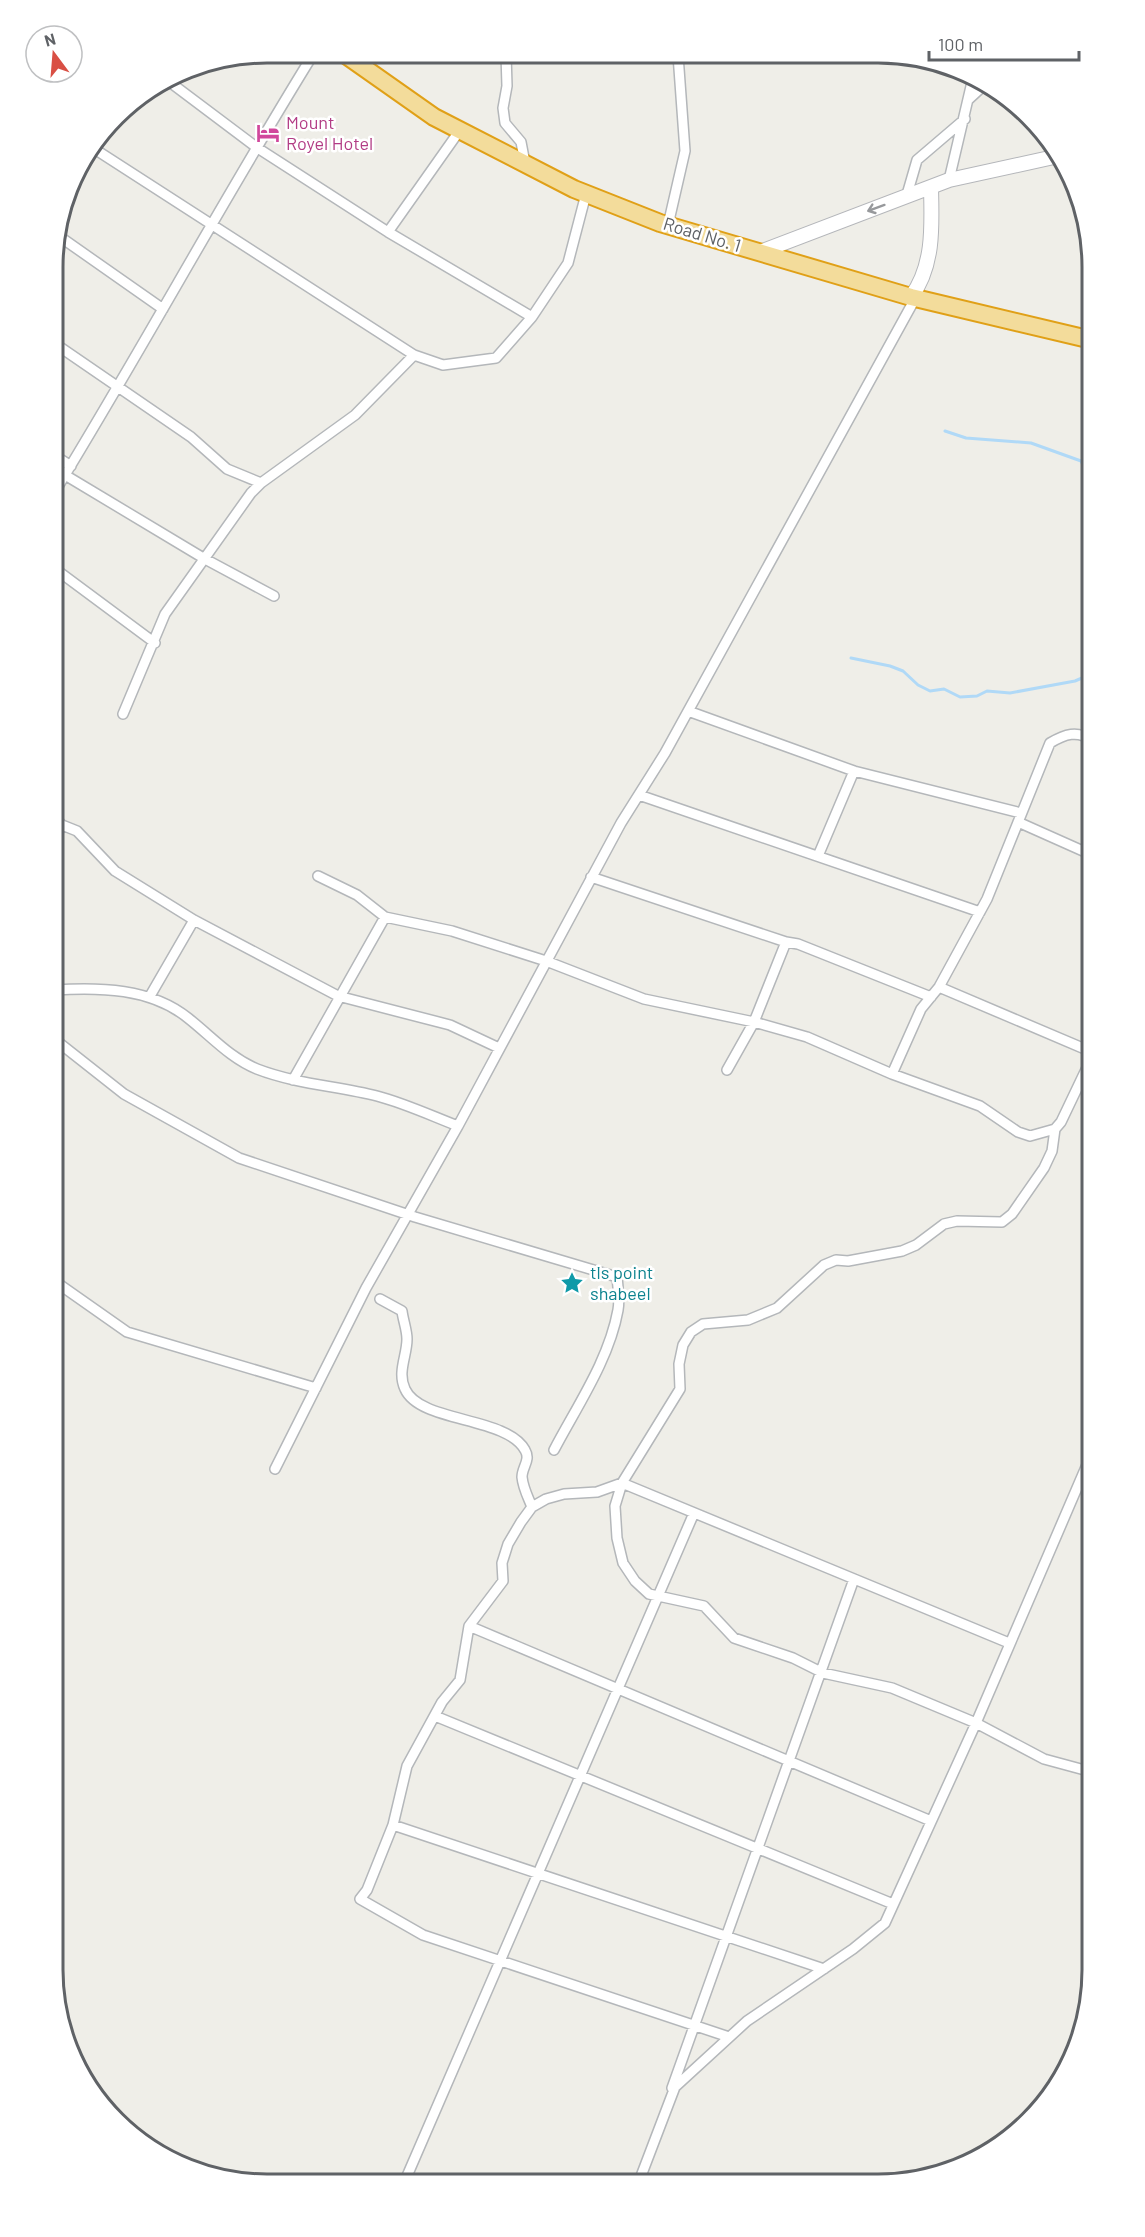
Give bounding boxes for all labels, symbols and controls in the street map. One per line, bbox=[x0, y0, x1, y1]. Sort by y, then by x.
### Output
north arrow bbox=[24, 24, 84, 84]
scale bar bbox=[929, 24, 1079, 62]
text: N bbox=[42, 29, 57, 50]
text: 100 m bbox=[938, 33, 983, 55]
place label: Mount Royel Hotel bbox=[286, 111, 373, 154]
hotel icon: Mount Royel Hotel bbox=[255, 120, 281, 146]
one-way arrow bbox=[867, 204, 886, 215]
street label: Road No. 1 bbox=[661, 212, 744, 256]
place label: tls point shabeel bbox=[590, 1261, 653, 1304]
place icon: tls point shabeel bbox=[559, 1270, 585, 1296]

